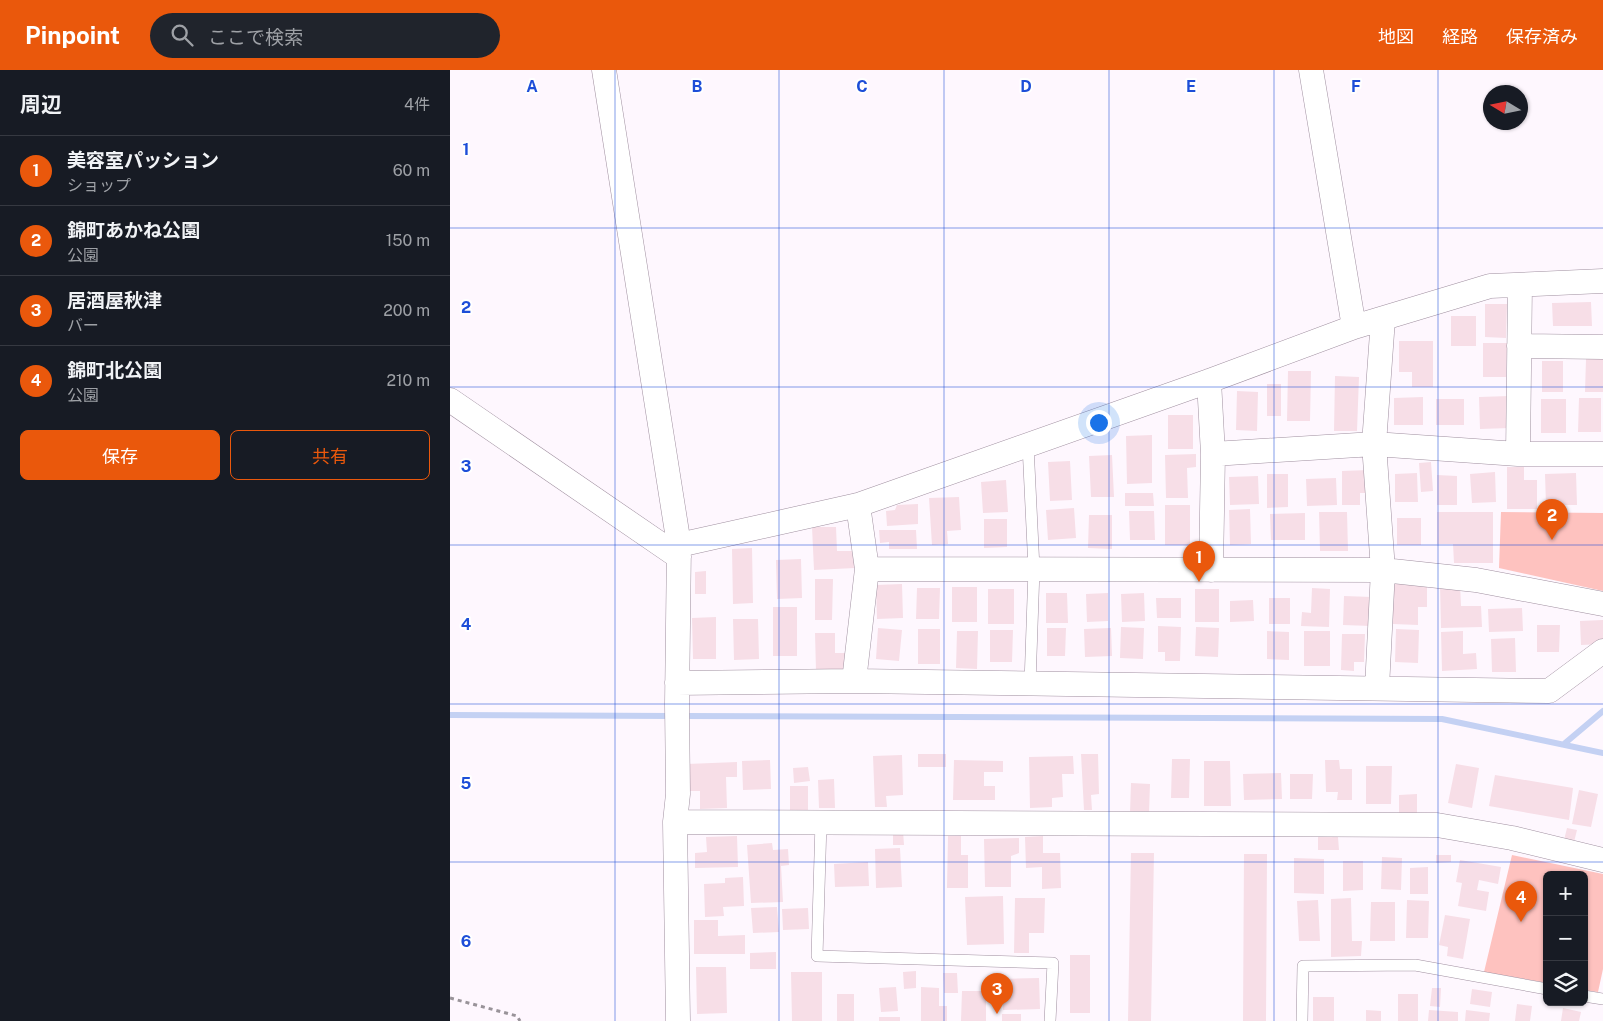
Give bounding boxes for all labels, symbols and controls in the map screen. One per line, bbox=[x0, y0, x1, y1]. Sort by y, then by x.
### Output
search box bbox=[150, 13, 500, 58]
text: Pinpoint bbox=[25, 21, 120, 49]
icon: search bbox=[168, 21, 196, 49]
text: ここで検索 bbox=[208, 26, 303, 48]
text: 地図 bbox=[1378, 26, 1414, 47]
text: 経路 bbox=[1442, 26, 1478, 47]
text: 保存済み bbox=[1506, 26, 1578, 47]
text: A bbox=[526, 77, 538, 96]
text: B bbox=[692, 77, 703, 96]
text: C bbox=[856, 77, 868, 96]
text: D bbox=[1020, 77, 1032, 96]
text: E bbox=[1186, 77, 1196, 96]
text: F bbox=[1351, 77, 1361, 96]
north arrow bbox=[1483, 85, 1528, 130]
text: 周辺 bbox=[20, 92, 62, 117]
text: 4件 bbox=[404, 95, 430, 114]
text: 1 bbox=[463, 140, 469, 159]
text: 美容室パッション bbox=[67, 149, 219, 171]
text: 1 bbox=[33, 161, 39, 180]
text: 60 m bbox=[393, 161, 430, 180]
text: ショップ bbox=[67, 176, 131, 195]
text: 錦町あかね公園 bbox=[67, 219, 200, 241]
text: 2 bbox=[31, 231, 41, 250]
text: 150 m bbox=[386, 231, 430, 250]
text: 公園 bbox=[67, 246, 99, 265]
text: 居酒屋秋津 bbox=[67, 289, 162, 311]
text: 2 bbox=[461, 298, 471, 317]
text: 3 bbox=[31, 301, 41, 320]
text: 200 m bbox=[383, 301, 430, 320]
text: バー bbox=[67, 316, 99, 335]
text: 錦町北公園 bbox=[67, 359, 162, 381]
text: 4 bbox=[31, 371, 41, 390]
text: 210 m bbox=[386, 371, 430, 390]
text: 公園 bbox=[67, 386, 99, 405]
your location bbox=[1086, 410, 1112, 436]
button: 保存 bbox=[20, 430, 220, 480]
button: 共有 bbox=[230, 430, 430, 480]
text: 3 bbox=[461, 457, 471, 476]
pin: 2 bbox=[1536, 499, 1568, 540]
pin: 1 bbox=[1183, 541, 1215, 582]
text: 4 bbox=[461, 615, 472, 634]
text: 5 bbox=[461, 774, 472, 793]
map controls bbox=[1543, 871, 1588, 1006]
button: + bbox=[1543, 871, 1588, 916]
pin: 4 bbox=[1505, 881, 1537, 922]
button: − bbox=[1543, 916, 1588, 961]
text: 6 bbox=[461, 932, 471, 951]
button: layers bbox=[1543, 961, 1588, 1006]
pin: 3 bbox=[981, 973, 1013, 1014]

